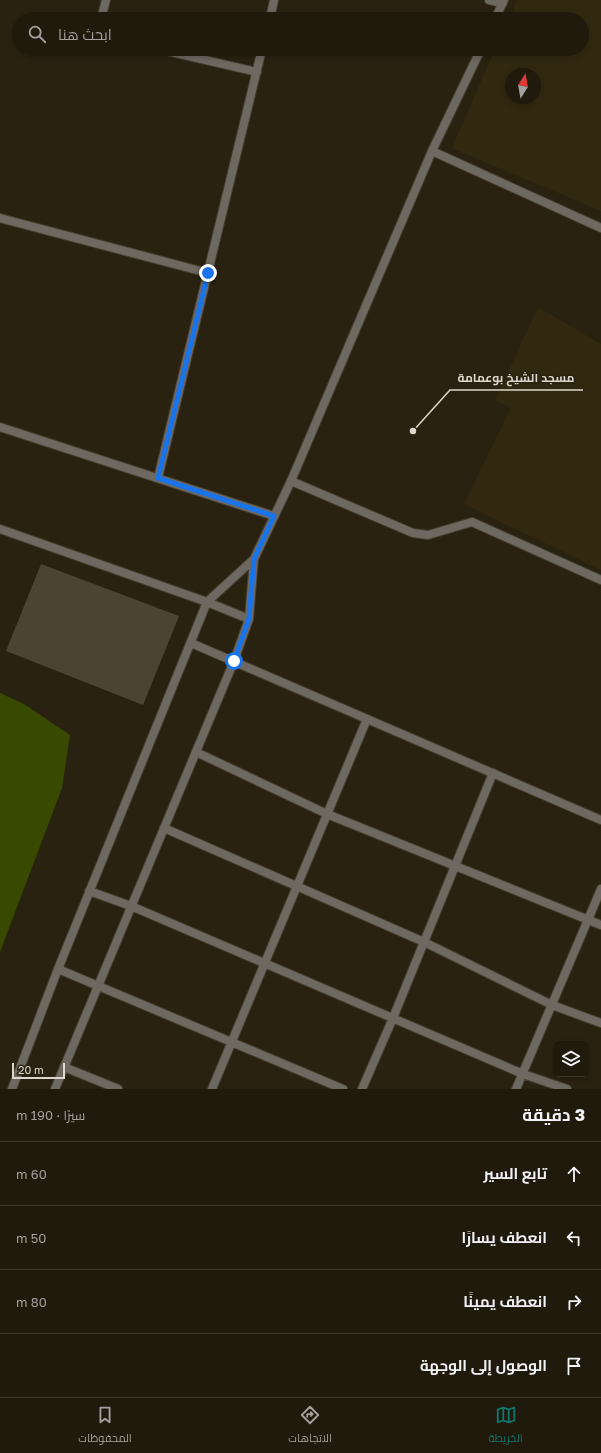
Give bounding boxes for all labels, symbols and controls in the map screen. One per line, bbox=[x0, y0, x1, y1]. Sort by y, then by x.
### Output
search box bbox=[12, 12, 589, 56]
icon: search bbox=[26, 23, 48, 45]
text: ابحث هنا bbox=[58, 25, 112, 43]
north arrow bbox=[505, 68, 541, 104]
route end bbox=[199, 264, 217, 282]
callout: مسجد الشيخ بوعمامة bbox=[450, 366, 583, 390]
text: مسجد الشيخ بوعمامة bbox=[457, 370, 575, 387]
route start bbox=[225, 652, 243, 670]
map controls bbox=[553, 1041, 589, 1077]
button: layers bbox=[553, 1041, 589, 1077]
scale bar bbox=[12, 1061, 65, 1080]
text: 20 m bbox=[18, 1063, 44, 1076]
text: 3 دقيقة bbox=[522, 1104, 585, 1125]
text: سيرًا · 190 m bbox=[16, 1107, 85, 1123]
icon: ahead bbox=[563, 1163, 585, 1185]
text: تابع السير bbox=[484, 1164, 547, 1182]
text: 60 m bbox=[16, 1166, 47, 1182]
icon: left bbox=[563, 1227, 585, 1249]
text: انعطف يسارًا bbox=[461, 1228, 547, 1246]
text: 50 m bbox=[16, 1230, 46, 1246]
icon: right bbox=[563, 1291, 585, 1313]
text: انعطف يمينًا bbox=[463, 1292, 547, 1310]
text: 80 m bbox=[16, 1294, 47, 1310]
icon: arrive bbox=[563, 1355, 585, 1377]
text: الوصول إلى الوجهة bbox=[420, 1356, 547, 1374]
tab: المحفوظات bbox=[78, 1404, 132, 1448]
tab: الاتجاهات bbox=[288, 1404, 332, 1448]
tab: الخريطة bbox=[488, 1404, 523, 1448]

